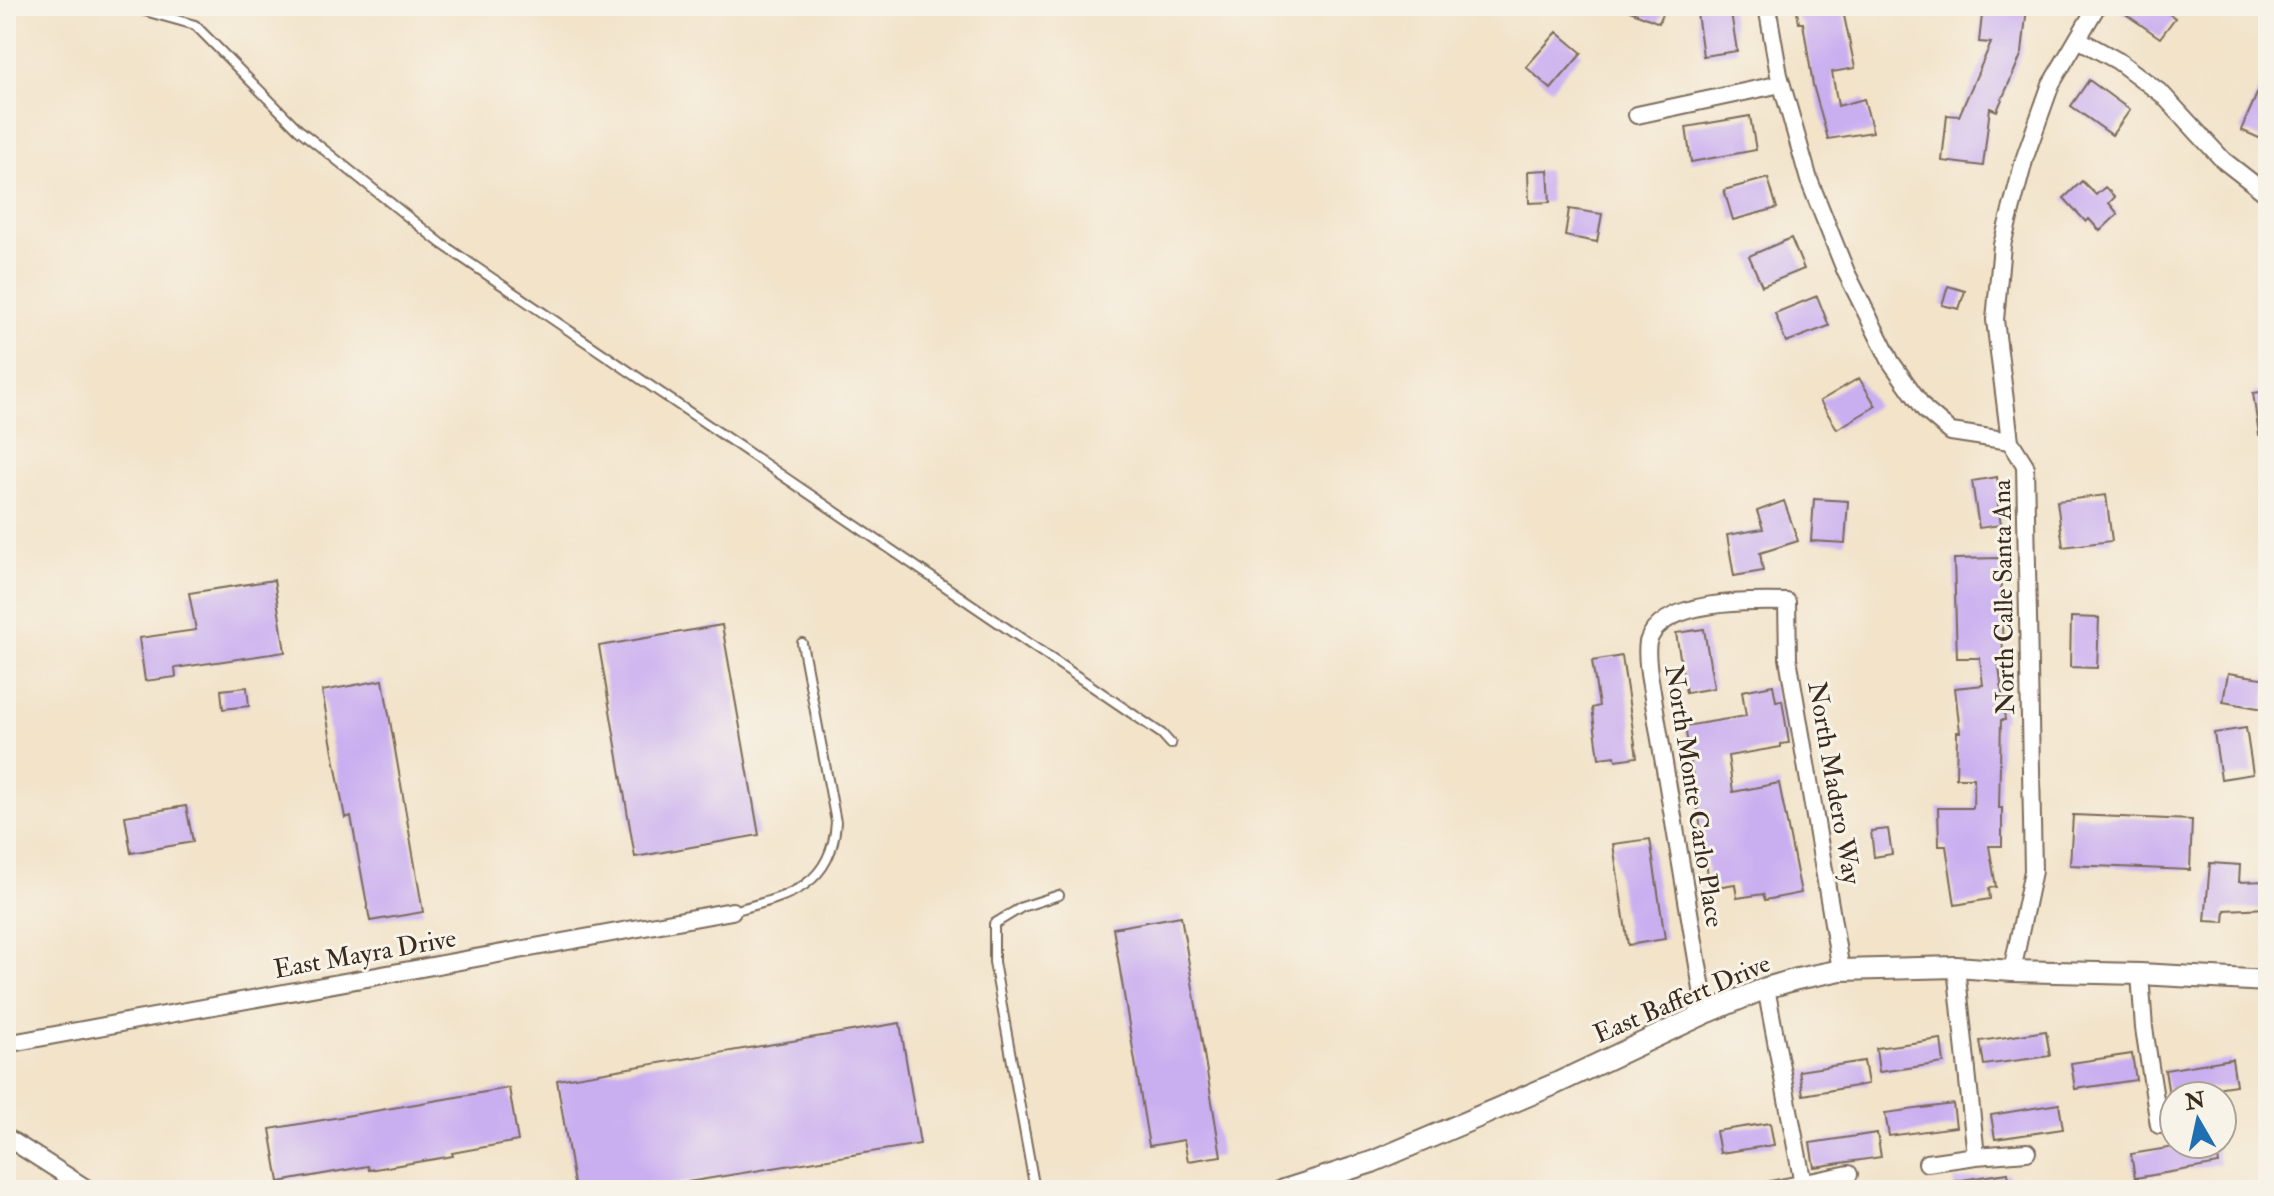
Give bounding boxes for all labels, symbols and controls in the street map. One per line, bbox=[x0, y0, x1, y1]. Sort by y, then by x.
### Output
street label: North Calle Santa Ana bbox=[1986, 479, 2022, 715]
street label: North Monte Carlo Place bbox=[1657, 663, 1731, 930]
street label: North Madero Way bbox=[1800, 679, 1868, 887]
street label: East Mayra Drive bbox=[271, 922, 459, 986]
street label: East Baffert Drive bbox=[1589, 947, 1775, 1051]
north arrow bbox=[2158, 1080, 2238, 1160]
text: N bbox=[2182, 1086, 2207, 1117]

